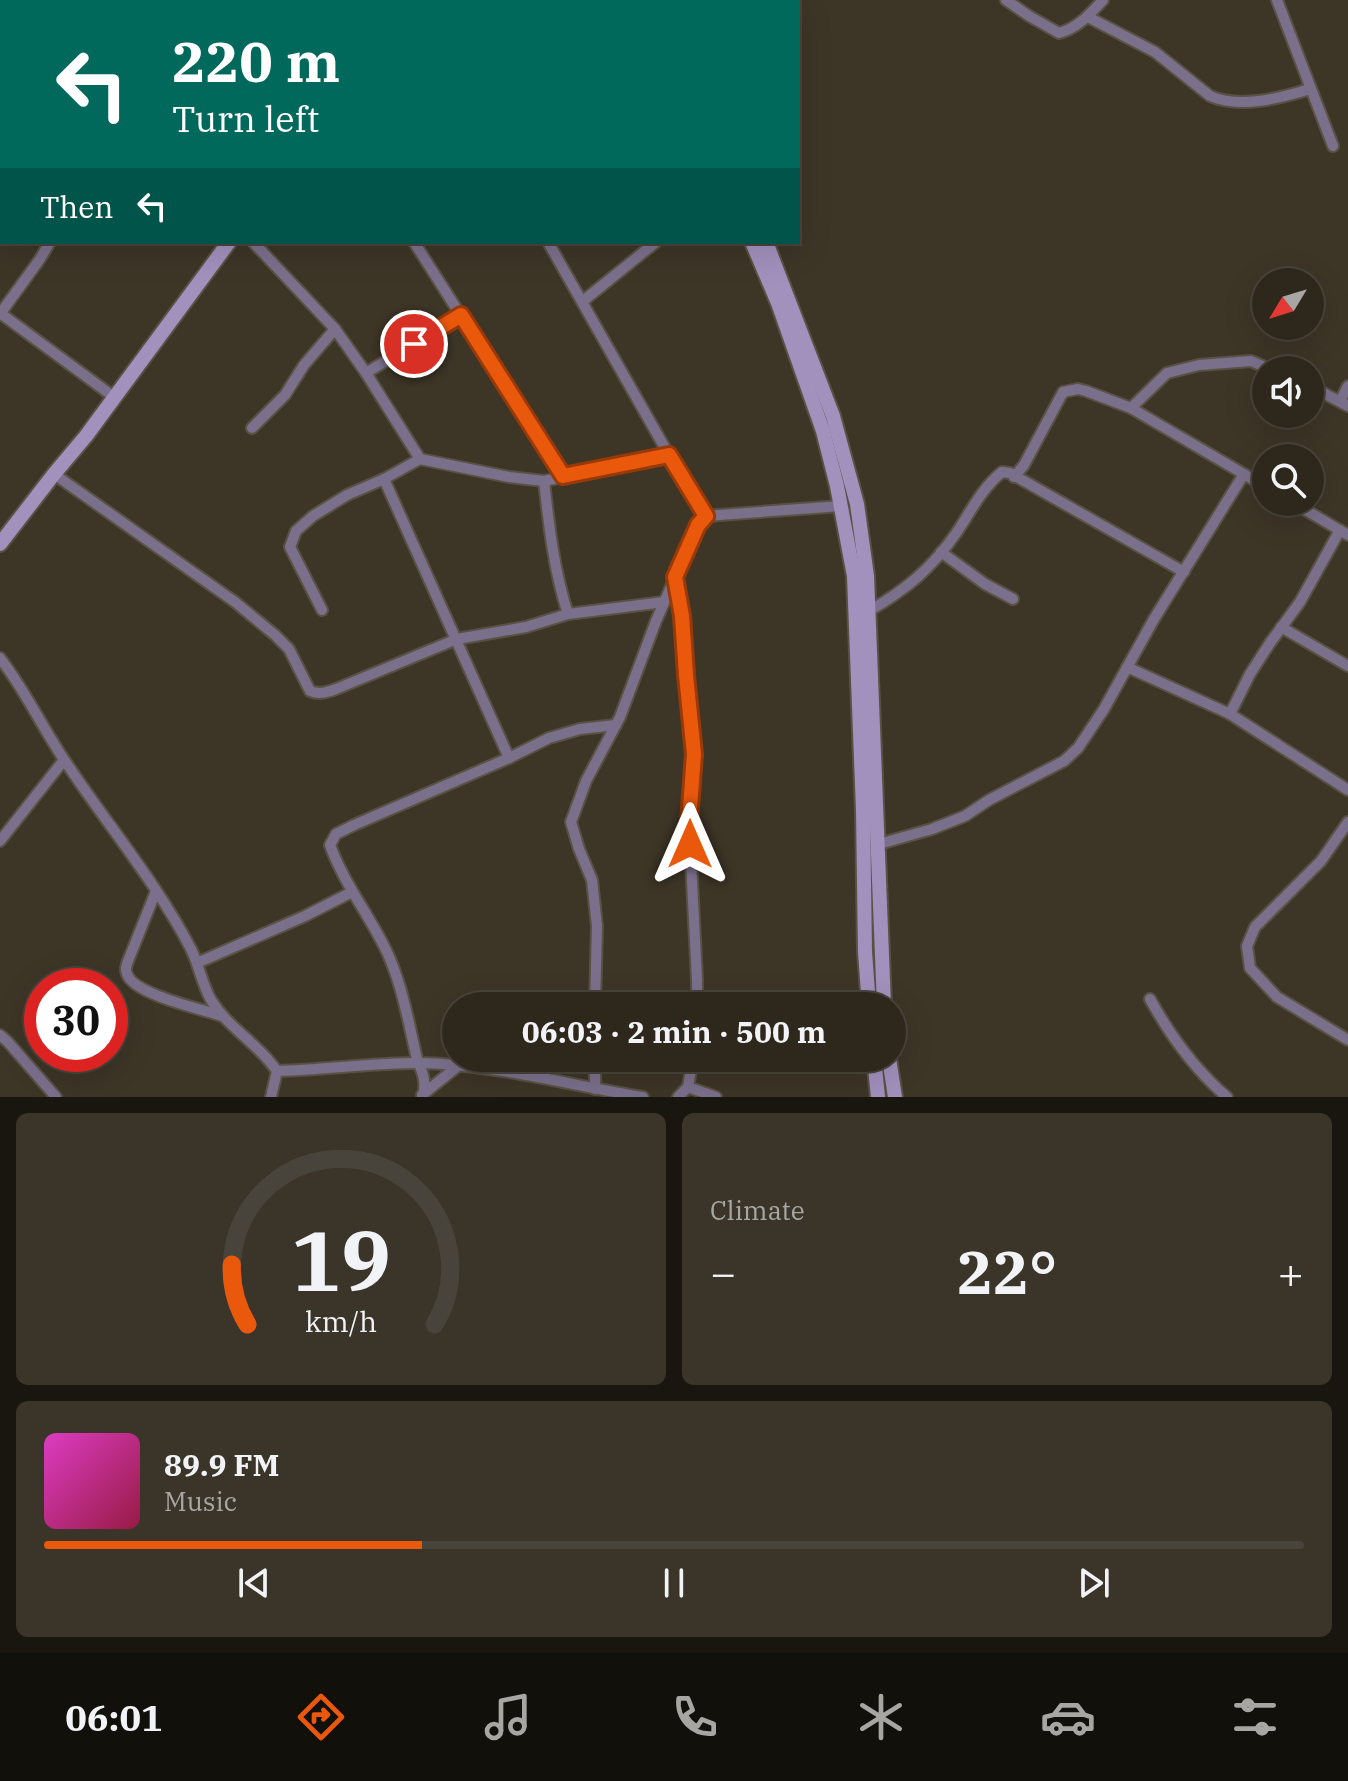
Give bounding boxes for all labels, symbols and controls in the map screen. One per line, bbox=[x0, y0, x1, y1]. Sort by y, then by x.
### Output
text: 220 m bbox=[172, 25, 340, 97]
icon: left bbox=[40, 32, 144, 136]
text: Turn left bbox=[172, 95, 319, 142]
icon: left bbox=[130, 184, 174, 228]
text: Then bbox=[40, 187, 114, 226]
north arrow bbox=[1252, 268, 1324, 340]
map controls bbox=[1252, 268, 1324, 516]
pin bbox=[380, 310, 448, 378]
icon: arrive bbox=[392, 322, 436, 366]
button: sound bbox=[1252, 356, 1324, 428]
button: search bbox=[1252, 444, 1324, 516]
position arrow bbox=[648, 802, 732, 886]
speed limit sign: 30 bbox=[24, 968, 128, 1072]
text: 06:03 · 2 min · 500 m bbox=[522, 1012, 826, 1051]
text: Climate bbox=[710, 1193, 805, 1227]
text: 19 bbox=[291, 1206, 391, 1314]
text: 22° bbox=[957, 1232, 1057, 1311]
text: − bbox=[710, 1244, 736, 1301]
text: + bbox=[1278, 1244, 1304, 1301]
text: km/h bbox=[305, 1303, 377, 1340]
text: 89.9 FM bbox=[164, 1445, 279, 1484]
text: Music bbox=[164, 1484, 237, 1518]
icon: previous bbox=[232, 1561, 276, 1605]
icon: pause bbox=[652, 1561, 696, 1605]
icon: next bbox=[1072, 1561, 1116, 1605]
icon: directions bbox=[293, 1689, 349, 1745]
icon: music bbox=[480, 1689, 536, 1745]
icon: phone bbox=[667, 1689, 723, 1745]
icon: climate bbox=[853, 1689, 909, 1745]
icon: car bbox=[1040, 1689, 1096, 1745]
icon: filters bbox=[1227, 1689, 1283, 1745]
text: 06:01 bbox=[65, 1694, 163, 1741]

